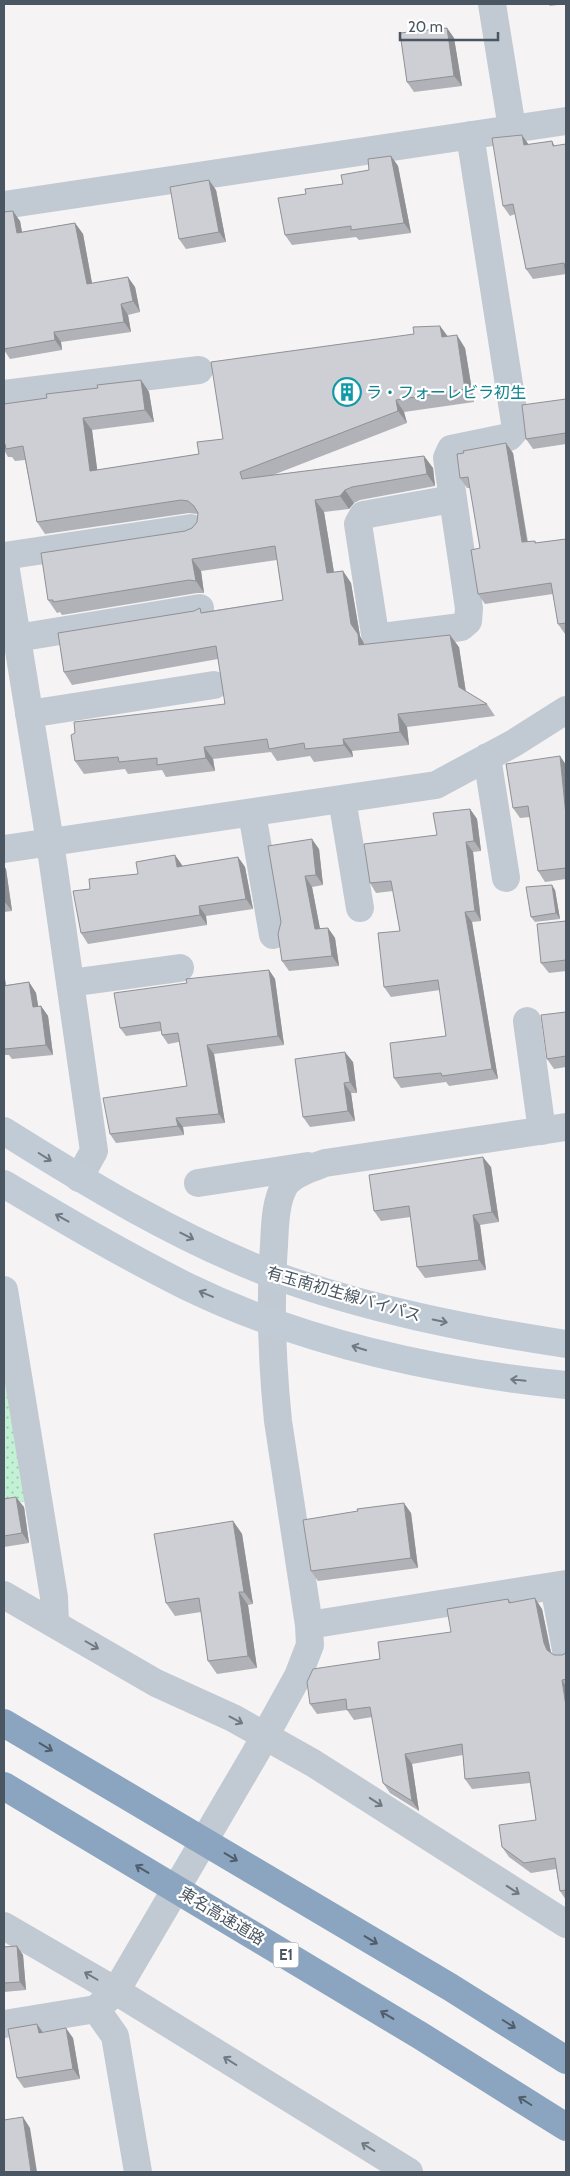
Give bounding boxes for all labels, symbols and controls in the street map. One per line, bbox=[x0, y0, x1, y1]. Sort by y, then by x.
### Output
scale bar bbox=[400, 10, 498, 42]
text: 20 m bbox=[408, 18, 443, 36]
building icon: ラ・フォーレビラ初生 bbox=[332, 377, 362, 407]
place label: ラ・フォーレビラ初生 bbox=[366, 383, 526, 402]
one-way arrow bbox=[38, 1152, 52, 1162]
one-way arrow bbox=[55, 1213, 70, 1222]
one-way arrow bbox=[179, 1232, 194, 1241]
street label: 有玉南初生線バイパス bbox=[265, 1263, 423, 1325]
one-way arrow bbox=[198, 1288, 213, 1297]
one-way arrow bbox=[431, 1317, 447, 1326]
one-way arrow bbox=[351, 1342, 367, 1352]
one-way arrow bbox=[510, 1375, 526, 1385]
one-way arrow bbox=[84, 1641, 98, 1651]
one-way arrow bbox=[228, 1715, 243, 1725]
one-way arrow bbox=[39, 1743, 53, 1753]
one-way arrow bbox=[368, 1798, 382, 1808]
one-way arrow bbox=[223, 1852, 237, 1862]
one-way arrow bbox=[136, 1863, 150, 1873]
street label: 東名高速道路 bbox=[176, 1883, 268, 1949]
one-way arrow bbox=[505, 1885, 519, 1895]
one-way arrow bbox=[363, 1935, 377, 1945]
road number: E1 bbox=[274, 1942, 298, 1968]
one-way arrow bbox=[84, 1971, 99, 1981]
one-way arrow bbox=[380, 2010, 394, 2020]
one-way arrow bbox=[502, 2020, 516, 2030]
one-way arrow bbox=[223, 2056, 237, 2066]
one-way arrow bbox=[518, 2096, 532, 2106]
one-way arrow bbox=[361, 2141, 375, 2151]

